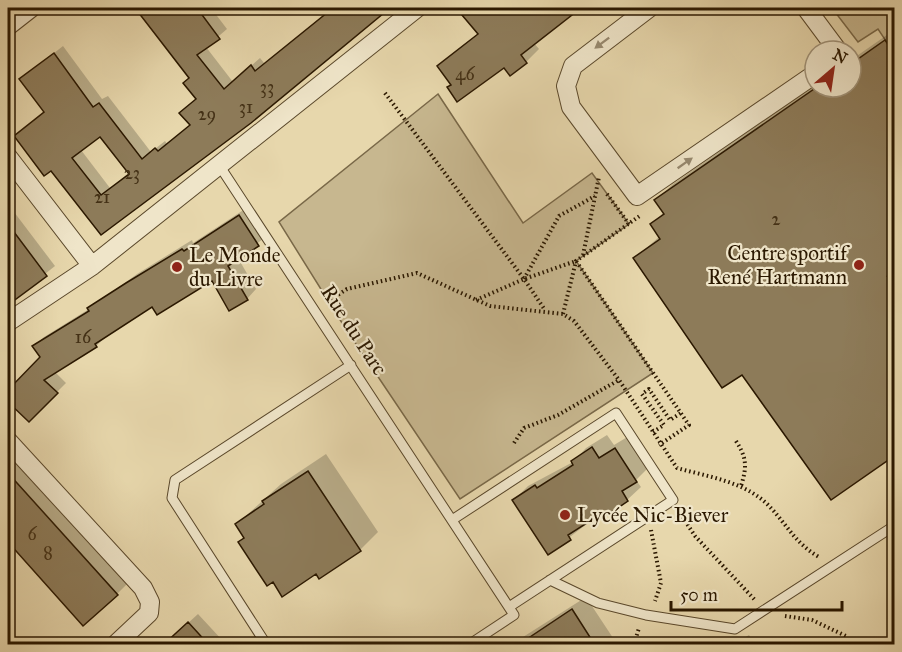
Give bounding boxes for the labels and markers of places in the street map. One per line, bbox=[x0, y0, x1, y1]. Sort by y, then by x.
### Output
place label: Centre sportif René Hartmann bbox=[707, 240, 850, 290]
place label: Le Monde du Livre bbox=[189, 242, 281, 292]
marker: Centre sportif René Hartmann bbox=[852, 258, 866, 272]
marker: Le Monde du Livre bbox=[170, 260, 184, 274]
place label: Lycée Nic-Biever bbox=[577, 502, 728, 528]
marker: Lycée Nic-Biever bbox=[558, 508, 572, 522]

